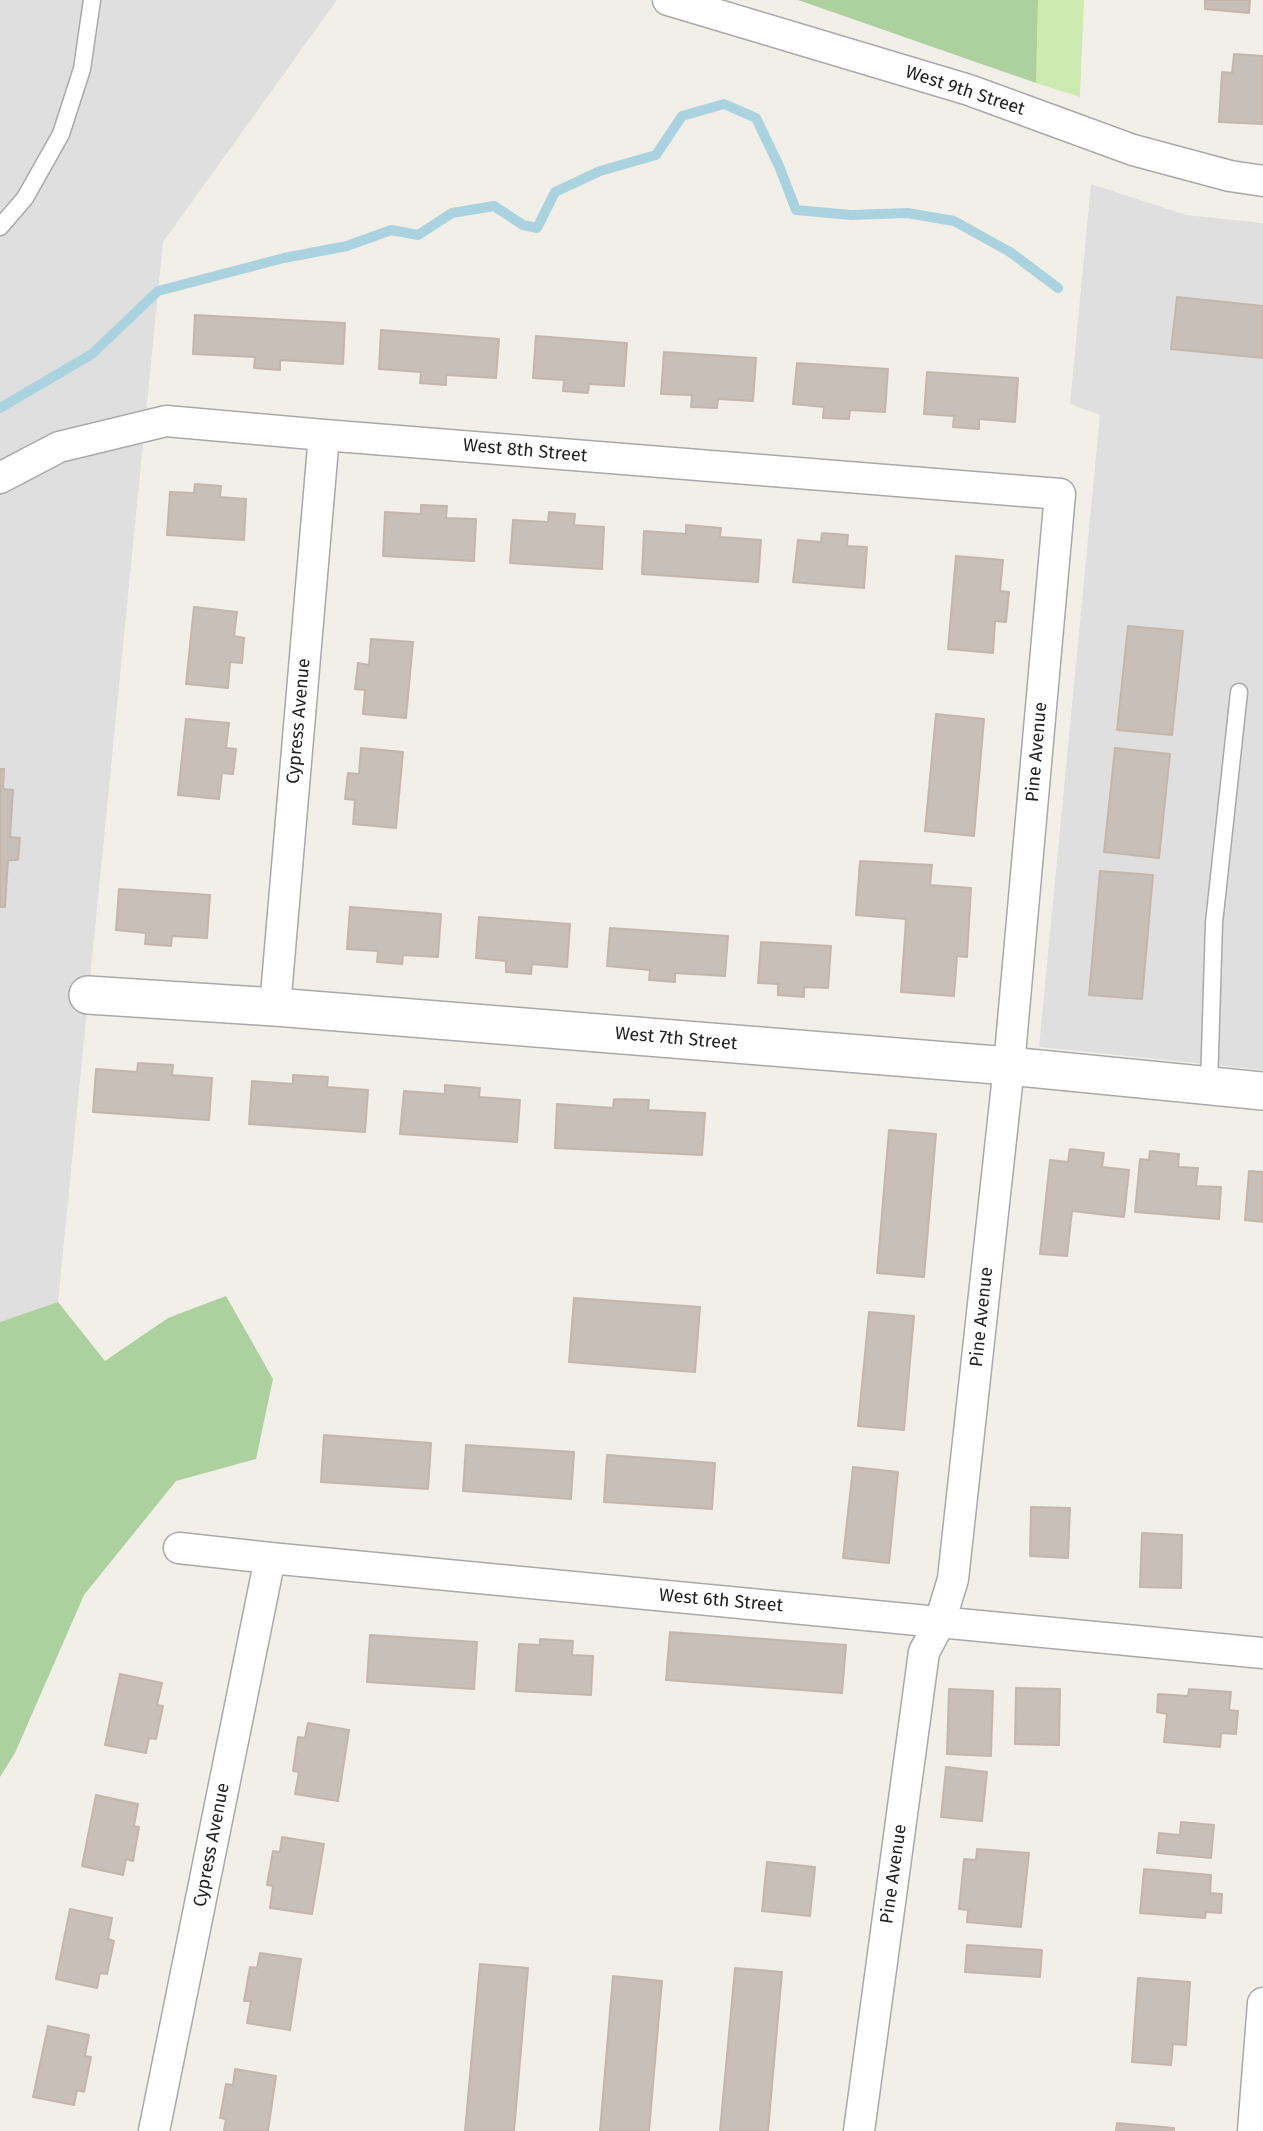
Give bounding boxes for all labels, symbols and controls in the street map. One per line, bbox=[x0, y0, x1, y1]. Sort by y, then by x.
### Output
street label: West 9th Street bbox=[903, 62, 1027, 120]
street label: West 8th Street bbox=[462, 435, 588, 467]
street label: Cypress Avenue bbox=[283, 657, 315, 785]
street label: Pine Avenue bbox=[1022, 701, 1052, 803]
street label: West 7th Street bbox=[614, 1023, 738, 1055]
street label: Pine Avenue bbox=[966, 1266, 998, 1368]
street label: West 6th Street bbox=[658, 1585, 784, 1617]
street label: Cypress Avenue bbox=[189, 1781, 235, 1909]
street label: Pine Avenue bbox=[876, 1823, 912, 1925]

